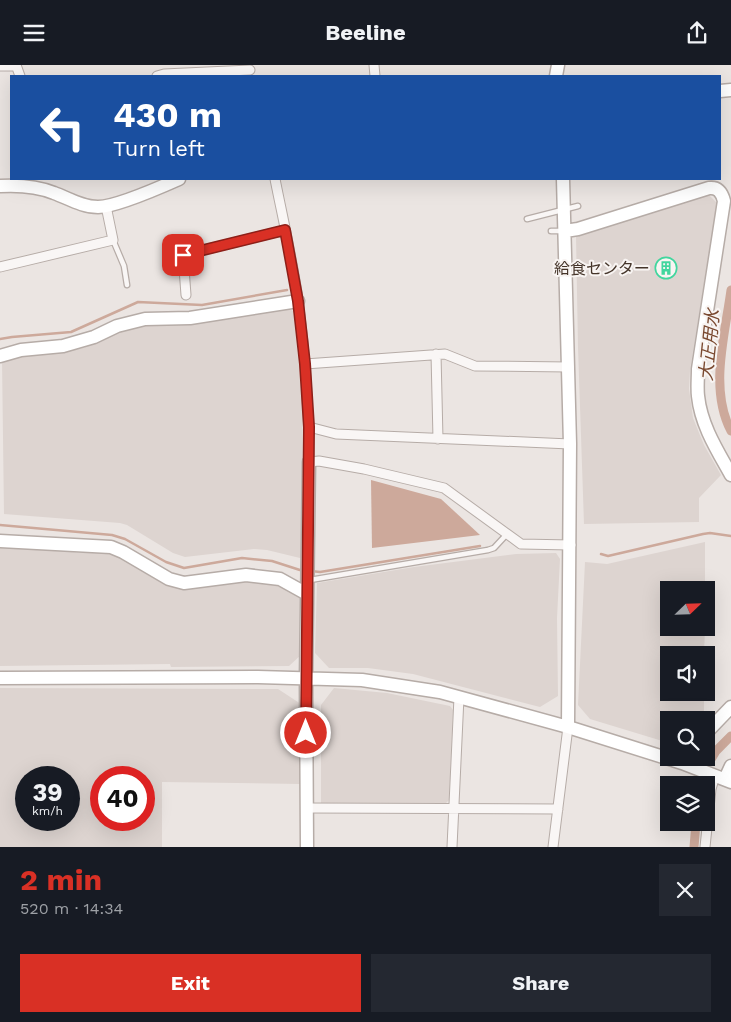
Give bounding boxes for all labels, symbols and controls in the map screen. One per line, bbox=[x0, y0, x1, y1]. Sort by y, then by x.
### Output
icon: menu bbox=[20, 19, 48, 47]
icon: share bbox=[683, 19, 711, 47]
text: Beeline bbox=[325, 20, 406, 45]
text: 430 m bbox=[113, 94, 222, 136]
icon: left bbox=[30, 95, 95, 160]
text: Turn left bbox=[113, 136, 205, 161]
pin bbox=[162, 234, 204, 276]
icon: arrive bbox=[169, 241, 197, 269]
building icon: 給食センター bbox=[654, 256, 678, 280]
place label: 給食センター bbox=[554, 259, 650, 278]
water label: 大正用水 bbox=[695, 306, 723, 382]
north arrow bbox=[660, 581, 715, 636]
map controls bbox=[660, 581, 715, 831]
button: sound bbox=[660, 646, 715, 701]
position arrow bbox=[279, 706, 331, 758]
button: search bbox=[660, 711, 715, 766]
speed limit sign: 40 bbox=[90, 766, 155, 831]
button: layers bbox=[660, 776, 715, 831]
text: 39 bbox=[32, 778, 63, 807]
text: km/h bbox=[32, 804, 63, 818]
text: 2 min bbox=[20, 862, 102, 897]
button: close bbox=[659, 864, 711, 916]
text: 520 m · 14:34 bbox=[20, 899, 123, 918]
button: Exit bbox=[20, 954, 361, 1012]
button: Share bbox=[371, 954, 711, 1012]

